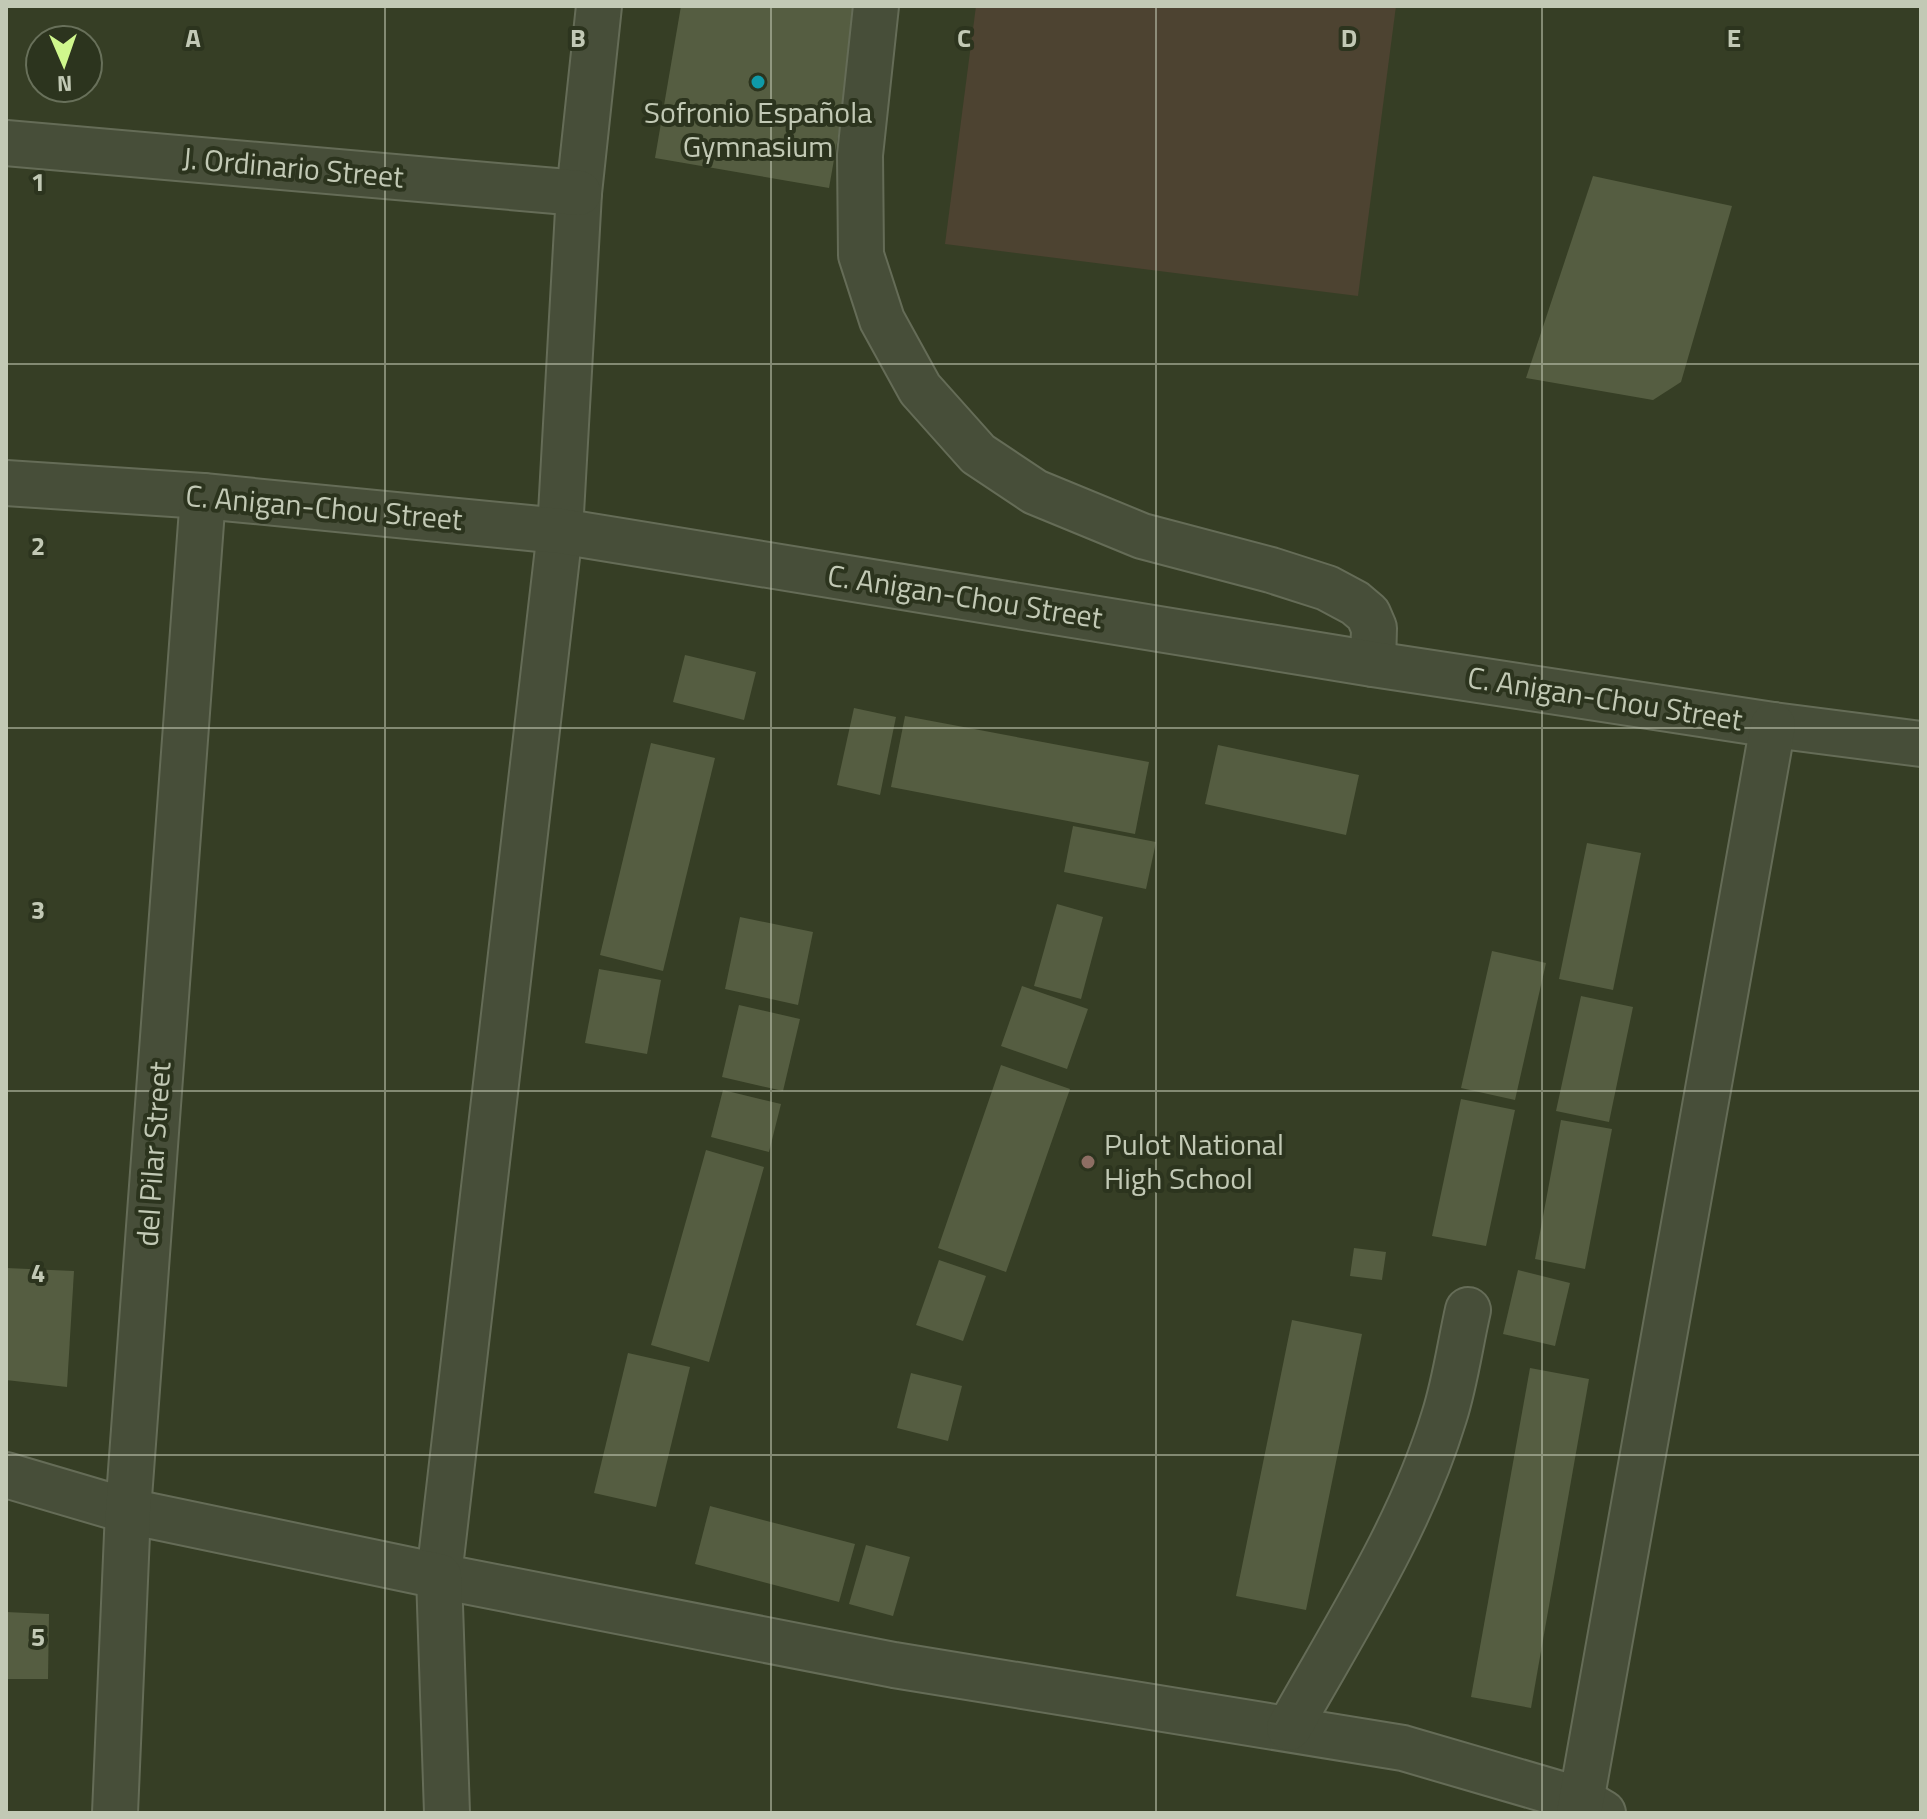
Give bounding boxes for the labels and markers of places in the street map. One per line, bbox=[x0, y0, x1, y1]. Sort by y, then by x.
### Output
marker: Sofronio Española Gymnasium bbox=[749, 73, 767, 91]
place label: Sofronio Española Gymnasium bbox=[644, 89, 872, 169]
place label: Pulot National High School bbox=[1104, 1121, 1284, 1201]
marker: Pulot National High School bbox=[1079, 1153, 1097, 1171]

